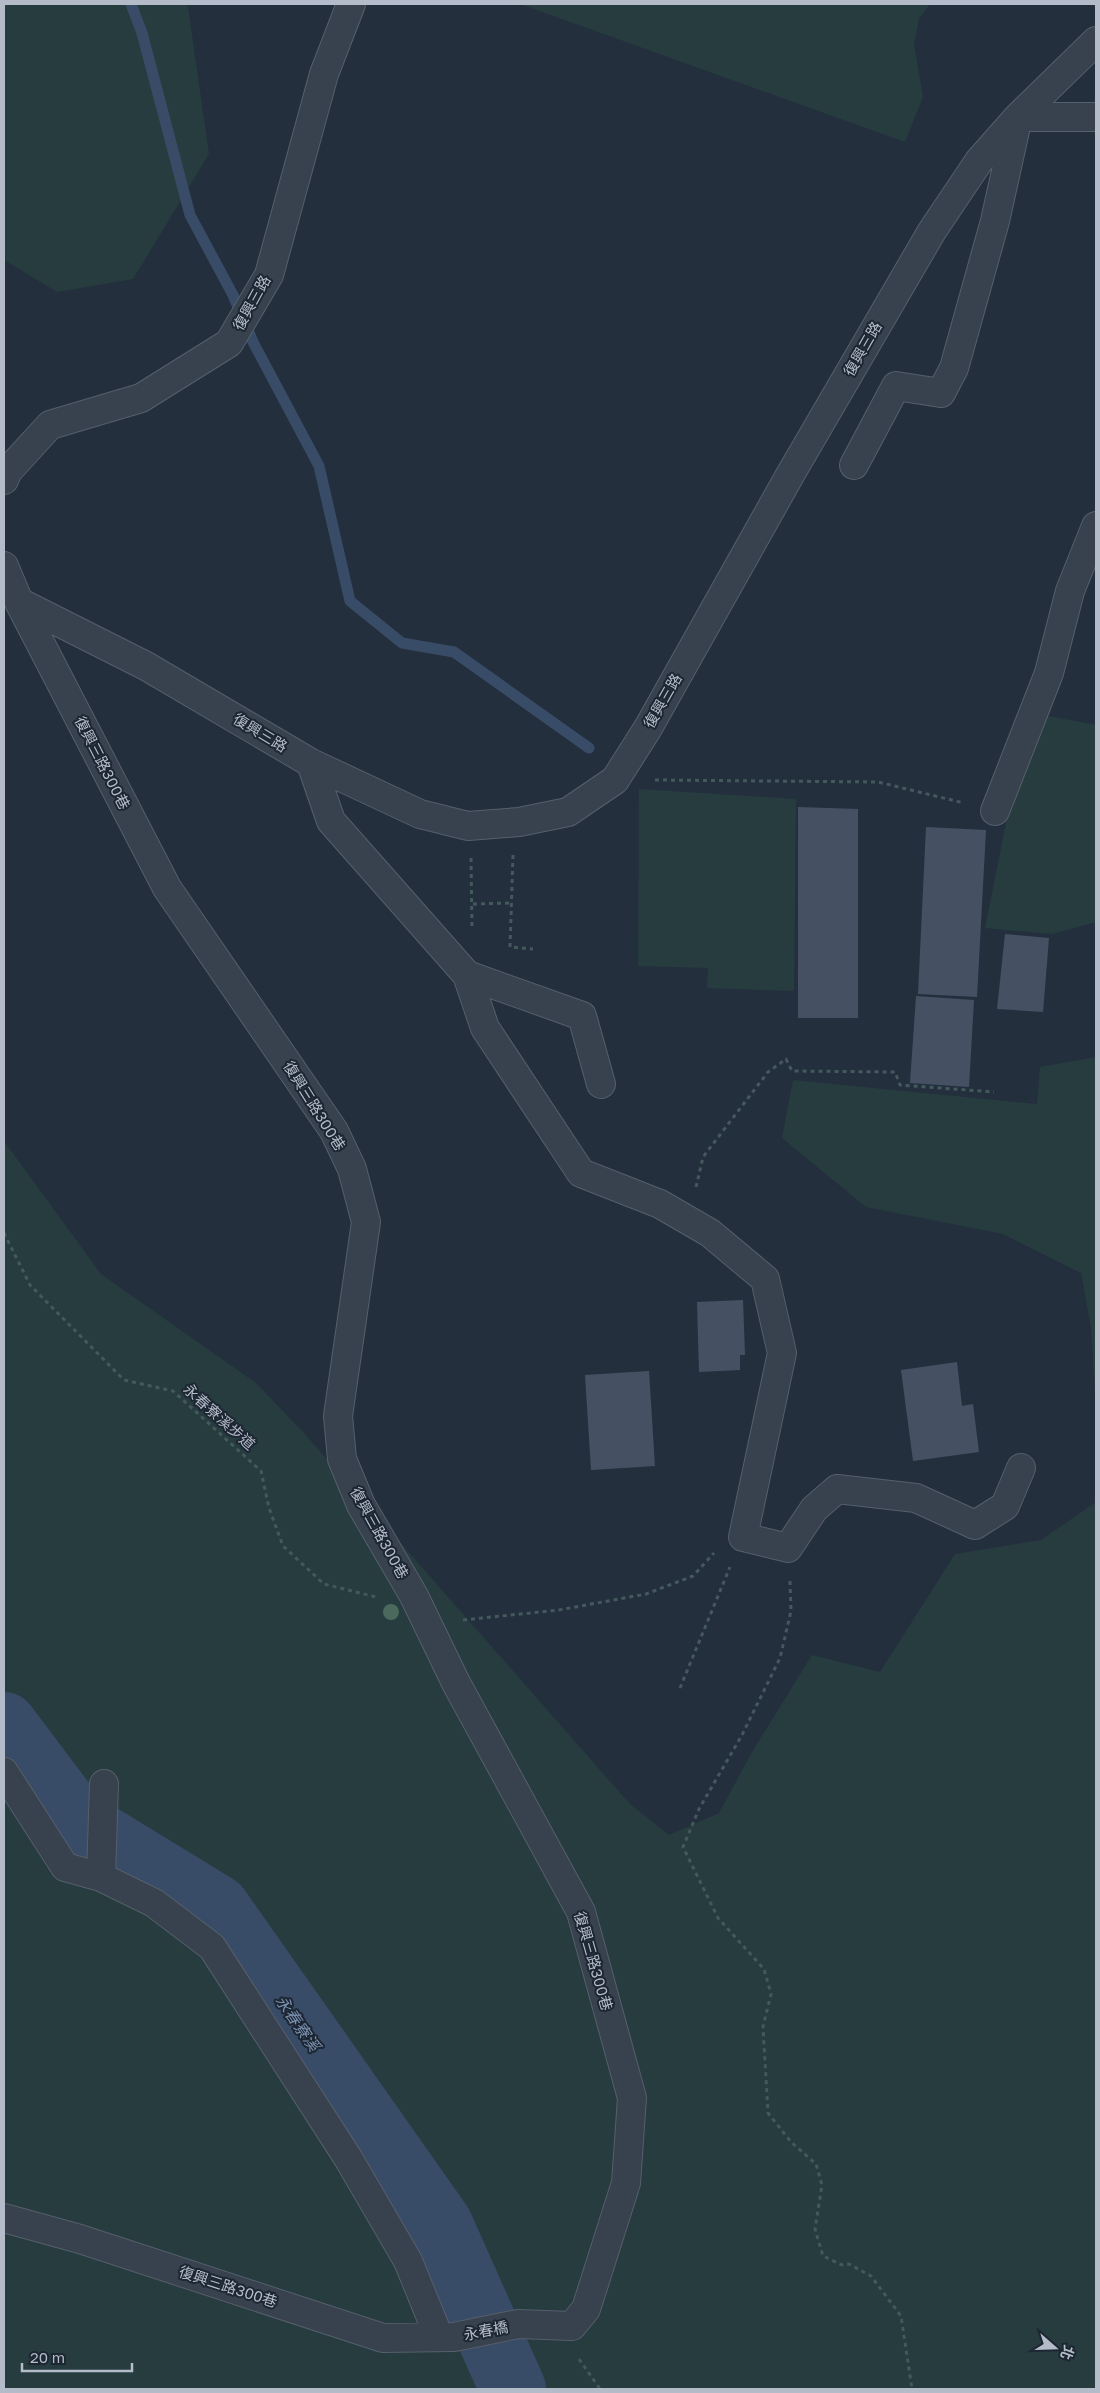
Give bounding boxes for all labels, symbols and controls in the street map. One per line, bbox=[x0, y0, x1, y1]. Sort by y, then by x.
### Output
street label: 復興三路 bbox=[229, 272, 274, 333]
street label: 復興三路 bbox=[839, 318, 885, 379]
street label: 復興三路 bbox=[639, 670, 685, 731]
street label: 復興三路 bbox=[230, 709, 291, 755]
street label: 復興三路300巷 bbox=[72, 713, 134, 812]
street label: 復興三路300巷 bbox=[280, 1057, 350, 1154]
street label: 永春寮溪步道 bbox=[180, 1379, 259, 1453]
street label: 復興三路300巷 bbox=[347, 1483, 413, 1582]
street label: 復興三路300巷 bbox=[571, 1909, 617, 2012]
water label: 永春寮溪 bbox=[271, 1991, 326, 2057]
street label: 復興三路300巷 bbox=[177, 2262, 280, 2310]
street label: 永春橋 bbox=[462, 2317, 510, 2343]
north arrow bbox=[1030, 2323, 1080, 2373]
scale bar bbox=[22, 2340, 132, 2372]
text: 北 bbox=[1057, 2343, 1078, 2362]
text: 20 m bbox=[30, 2348, 65, 2366]

